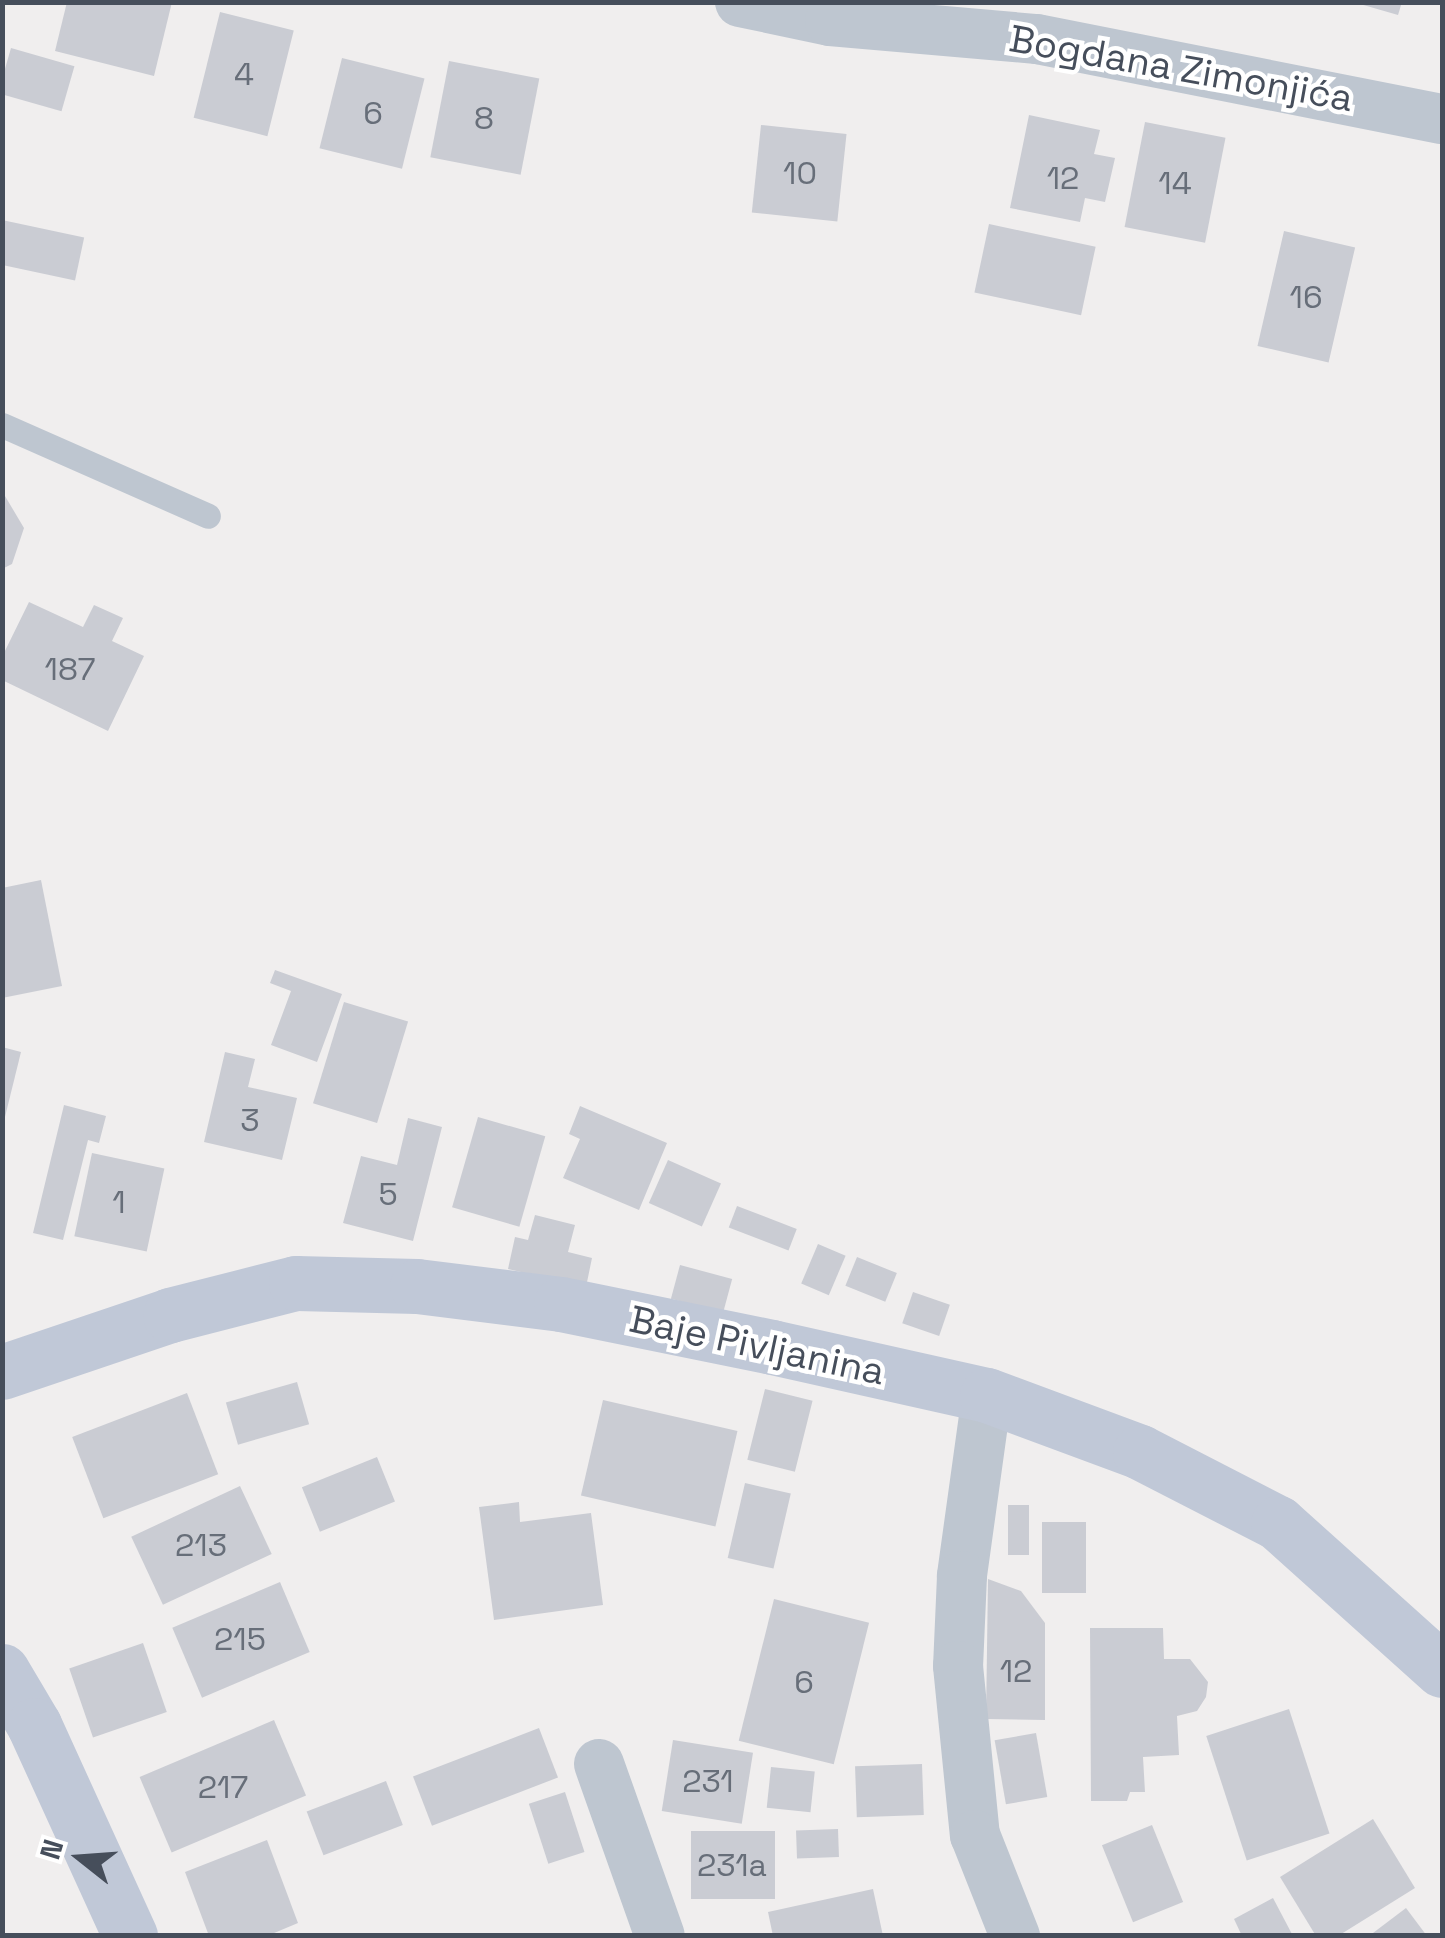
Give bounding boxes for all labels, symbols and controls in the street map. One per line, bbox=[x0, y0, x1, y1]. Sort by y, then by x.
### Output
street label: Bogdana Zimonjića bbox=[1006, 16, 1356, 122]
house number: 4 bbox=[234, 55, 254, 93]
house number: 6 bbox=[363, 94, 383, 132]
house number: 8 bbox=[474, 99, 494, 137]
house number: 10 bbox=[783, 154, 817, 192]
house number: 12 bbox=[1047, 159, 1079, 197]
house number: 14 bbox=[1158, 164, 1192, 202]
house number: 16 bbox=[1290, 278, 1322, 316]
house number: 187 bbox=[45, 650, 95, 688]
house number: 3 bbox=[240, 1101, 260, 1139]
house number: 5 bbox=[378, 1175, 398, 1213]
house number: 1 bbox=[112, 1183, 126, 1221]
street label: Baje Pivljanina bbox=[625, 1297, 889, 1395]
house number: 213 bbox=[175, 1526, 227, 1564]
house number: 215 bbox=[214, 1620, 266, 1658]
house number: 12 bbox=[1000, 1652, 1032, 1690]
house number: 6 bbox=[794, 1663, 814, 1701]
house number: 231 bbox=[682, 1762, 734, 1800]
house number: 217 bbox=[198, 1768, 248, 1806]
north arrow bbox=[30, 1808, 130, 1908]
text: N bbox=[31, 1835, 71, 1863]
house number: 231a bbox=[697, 1846, 767, 1884]

